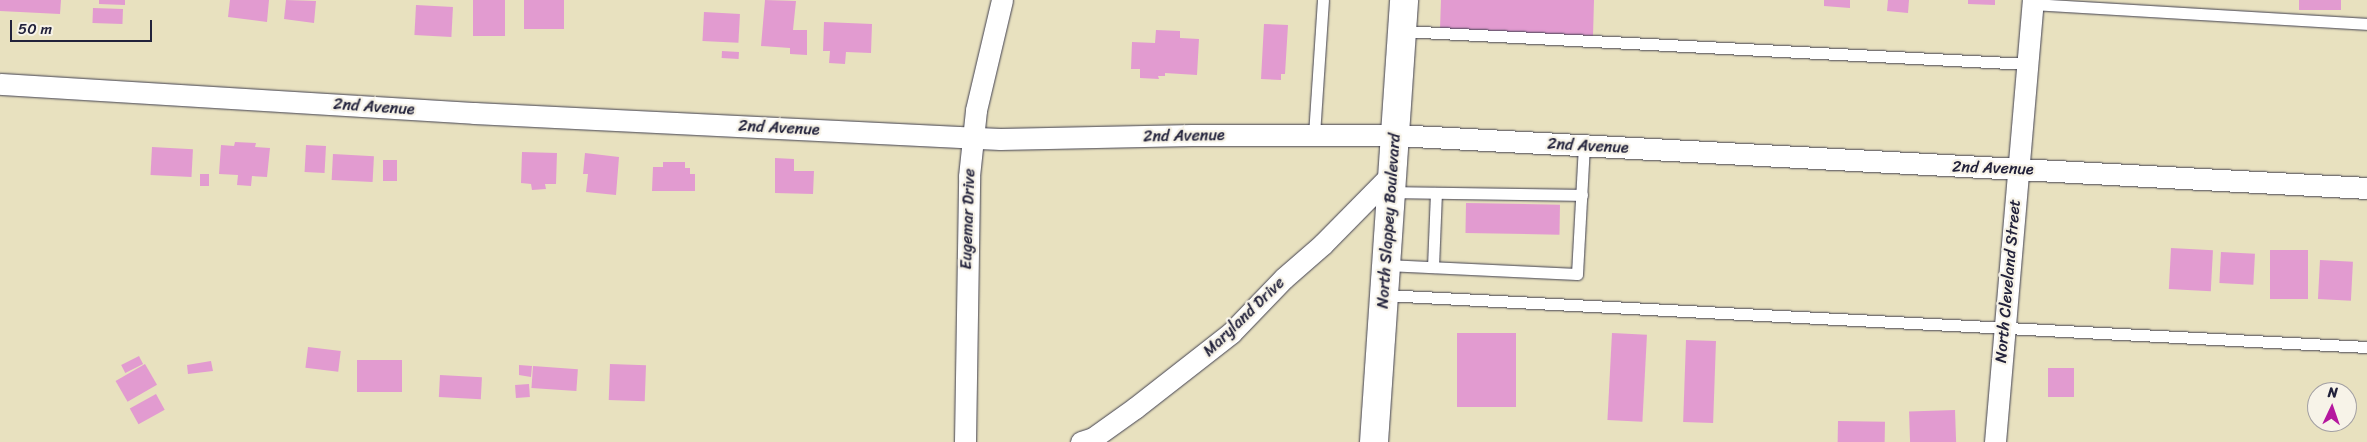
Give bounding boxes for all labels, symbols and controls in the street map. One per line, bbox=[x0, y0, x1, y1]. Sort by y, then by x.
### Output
scale bar bbox=[12, 10, 155, 42]
text: 50 m bbox=[18, 16, 52, 42]
street label: 2nd Avenue bbox=[333, 95, 415, 119]
street label: 2nd Avenue bbox=[738, 116, 820, 140]
street label: 2nd Avenue bbox=[1143, 126, 1225, 146]
street label: North Slappey Boulevard bbox=[1373, 133, 1405, 309]
street label: 2nd Avenue bbox=[1547, 134, 1629, 158]
street label: 2nd Avenue bbox=[1952, 157, 2034, 179]
street label: Eugemar Drive bbox=[957, 168, 979, 270]
street label: North Cleveland Street bbox=[1991, 198, 2025, 364]
street label: Maryland Drive bbox=[1199, 273, 1289, 361]
text: N bbox=[2327, 380, 2338, 405]
north arrow bbox=[2307, 382, 2357, 432]

